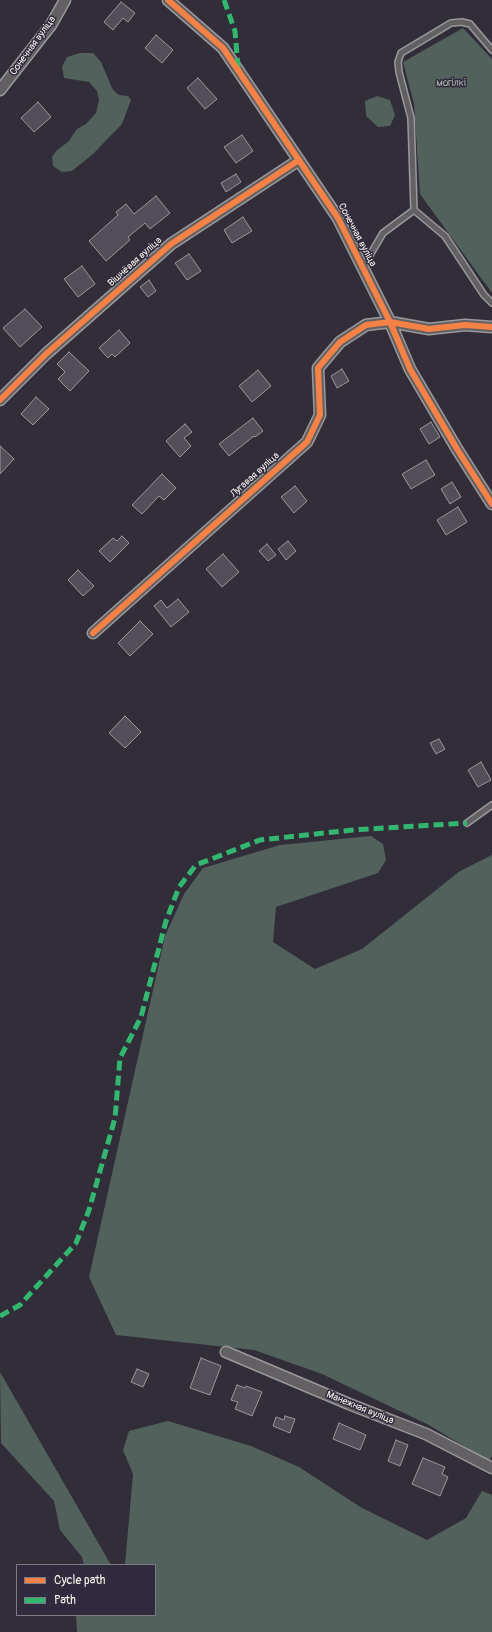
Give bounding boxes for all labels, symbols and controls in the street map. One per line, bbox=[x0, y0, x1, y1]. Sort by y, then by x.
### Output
street label: Сонечная вуліца bbox=[8, 14, 58, 78]
park label: могілкі bbox=[436, 77, 466, 89]
street label: Сонечная вуліца bbox=[335, 201, 379, 269]
street label: Вішнёвая вуліца bbox=[106, 235, 164, 289]
street label: Лугавая вуліца bbox=[228, 450, 282, 500]
street label: Манежная вуліца bbox=[324, 1389, 396, 1427]
legend bbox=[16, 1564, 156, 1616]
text: Cycle path bbox=[54, 1573, 105, 1588]
text: Path bbox=[54, 1593, 76, 1608]

